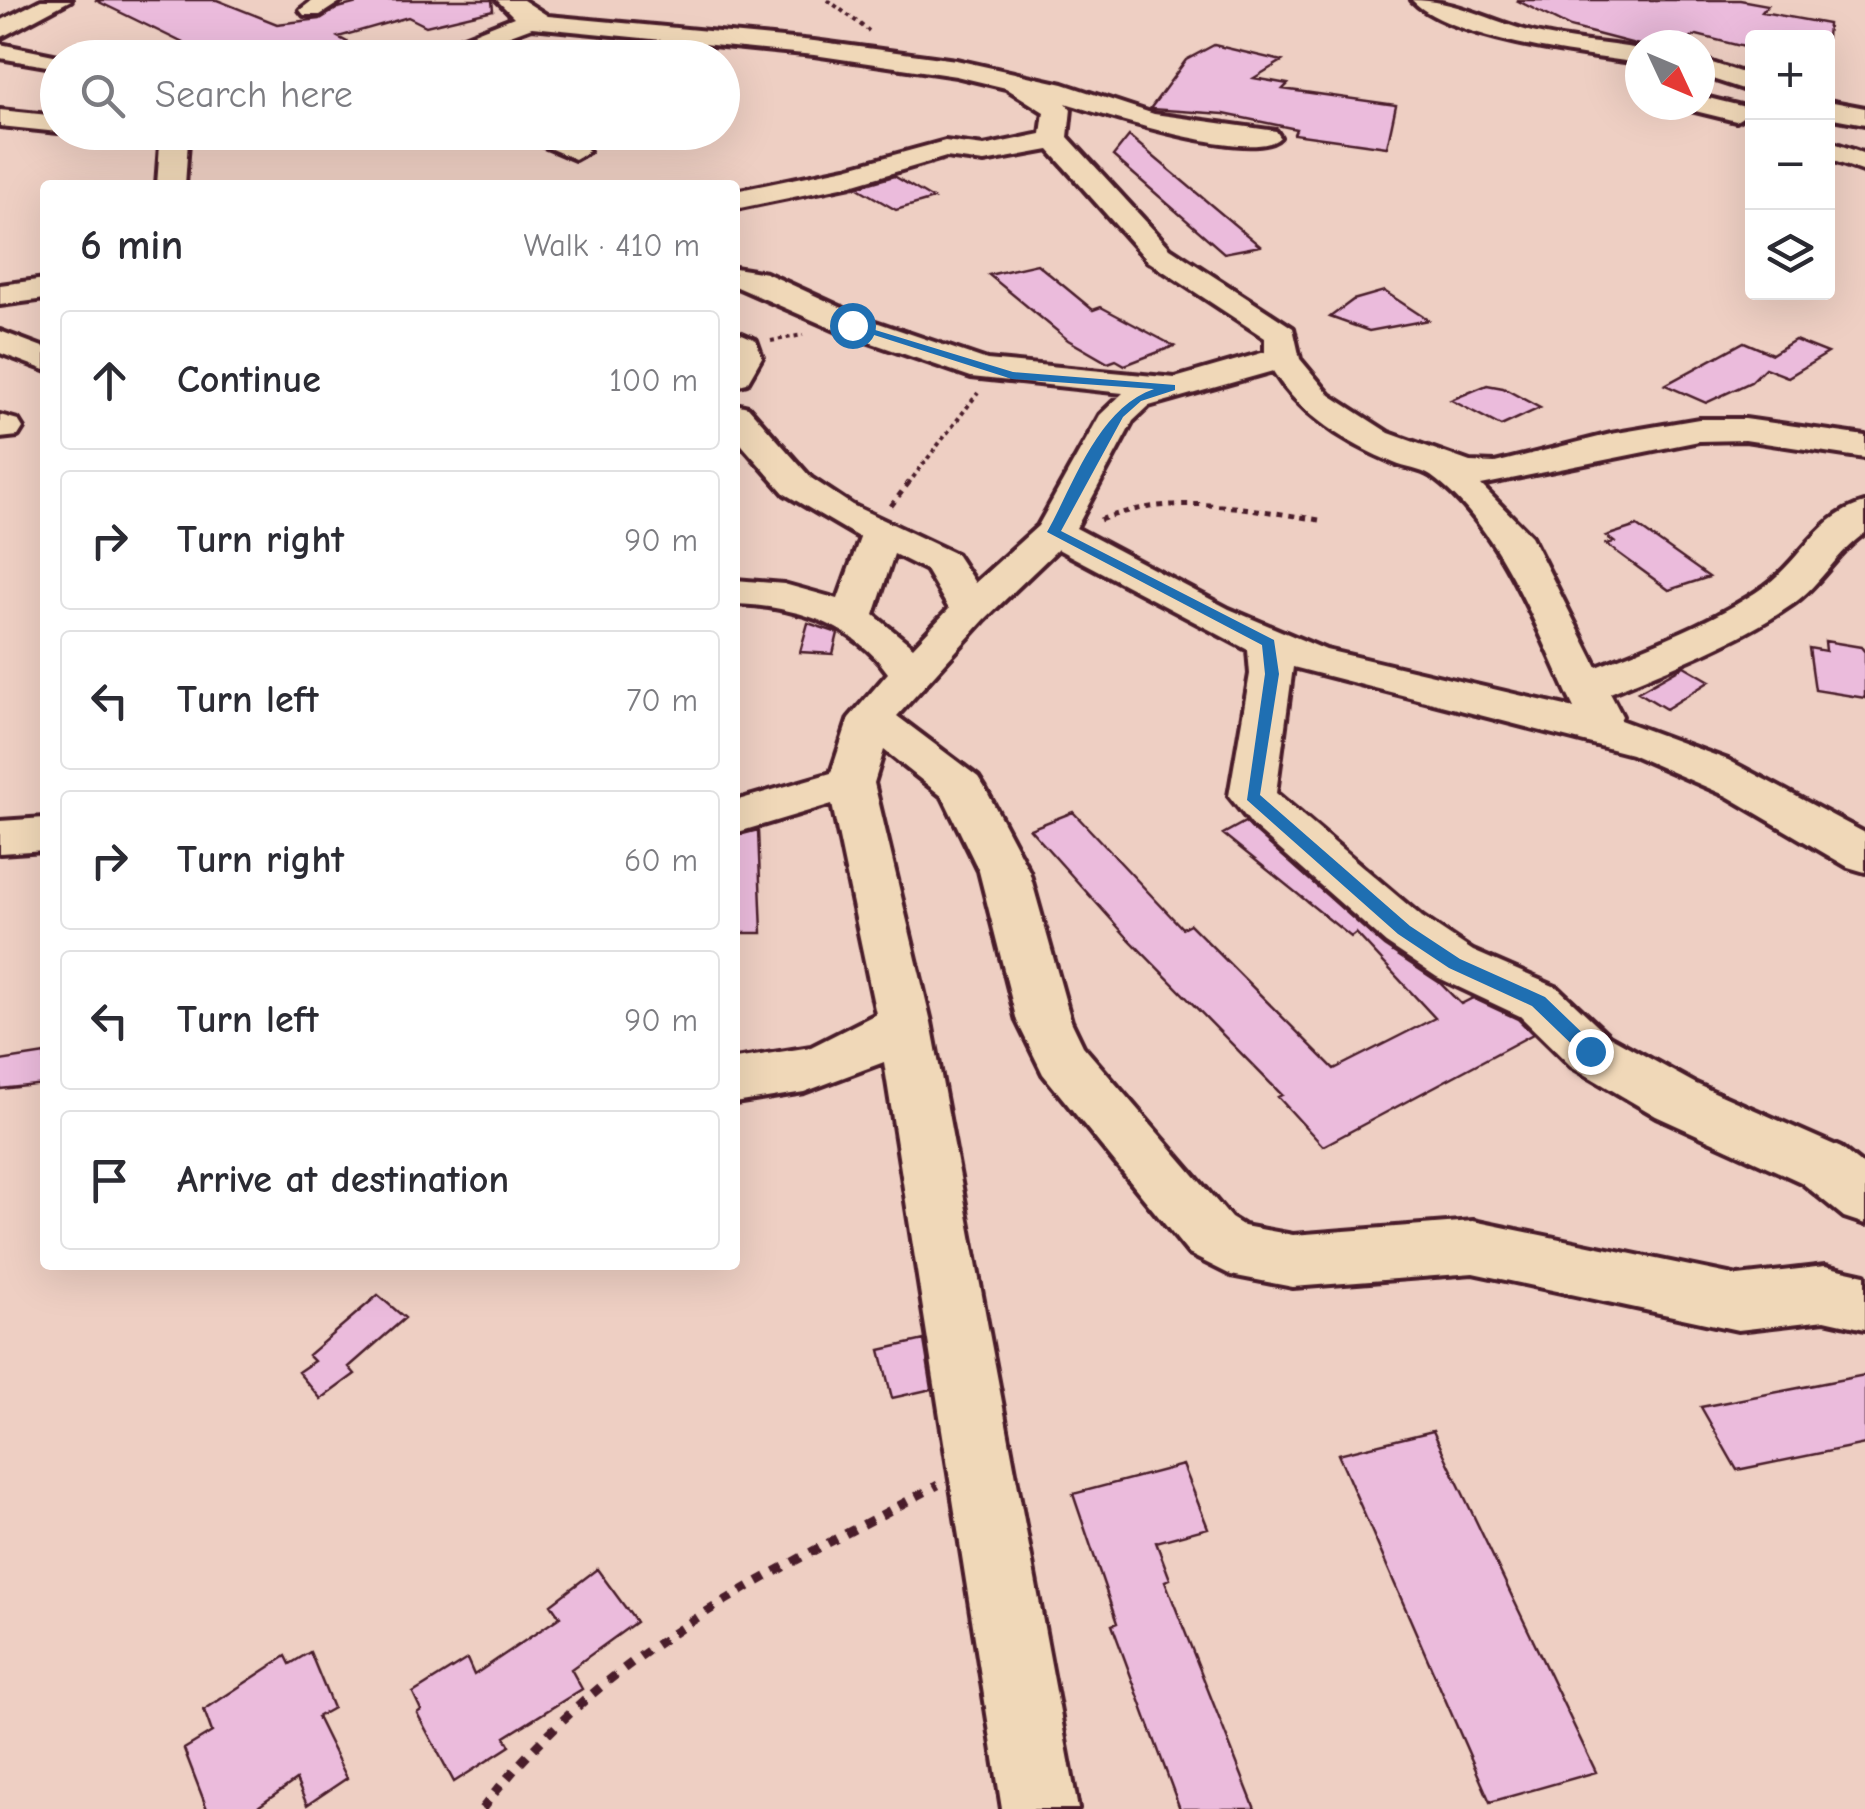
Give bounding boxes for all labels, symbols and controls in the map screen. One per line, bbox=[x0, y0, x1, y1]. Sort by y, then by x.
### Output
north arrow bbox=[1625, 30, 1715, 120]
map controls bbox=[1745, 30, 1835, 300]
button: + bbox=[1745, 30, 1835, 120]
search box bbox=[40, 40, 740, 150]
icon: search bbox=[75, 68, 130, 123]
text: Search here bbox=[155, 73, 353, 117]
button: − bbox=[1745, 120, 1835, 210]
button: layers bbox=[1745, 210, 1835, 300]
text: 6 min bbox=[80, 221, 183, 270]
text: Walk · 410 m bbox=[524, 227, 700, 264]
route start bbox=[830, 303, 876, 349]
icon: ahead bbox=[82, 353, 137, 408]
text: Continue bbox=[177, 358, 321, 402]
text: 100 m bbox=[609, 362, 698, 399]
icon: right bbox=[82, 513, 137, 568]
text: Turn right bbox=[177, 518, 344, 562]
text: 90 m bbox=[624, 522, 698, 559]
icon: left bbox=[82, 673, 137, 728]
text: Turn left bbox=[177, 678, 318, 722]
text: 70 m bbox=[626, 682, 698, 719]
icon: right bbox=[82, 833, 137, 888]
text: Turn right bbox=[177, 838, 344, 882]
text: 60 m bbox=[624, 842, 698, 879]
icon: left bbox=[82, 993, 137, 1048]
text: Turn left bbox=[177, 998, 318, 1042]
text: 90 m bbox=[624, 1002, 698, 1039]
route end bbox=[1568, 1029, 1614, 1075]
icon: arrive bbox=[82, 1153, 137, 1208]
text: Arrive at destination bbox=[177, 1158, 509, 1202]

